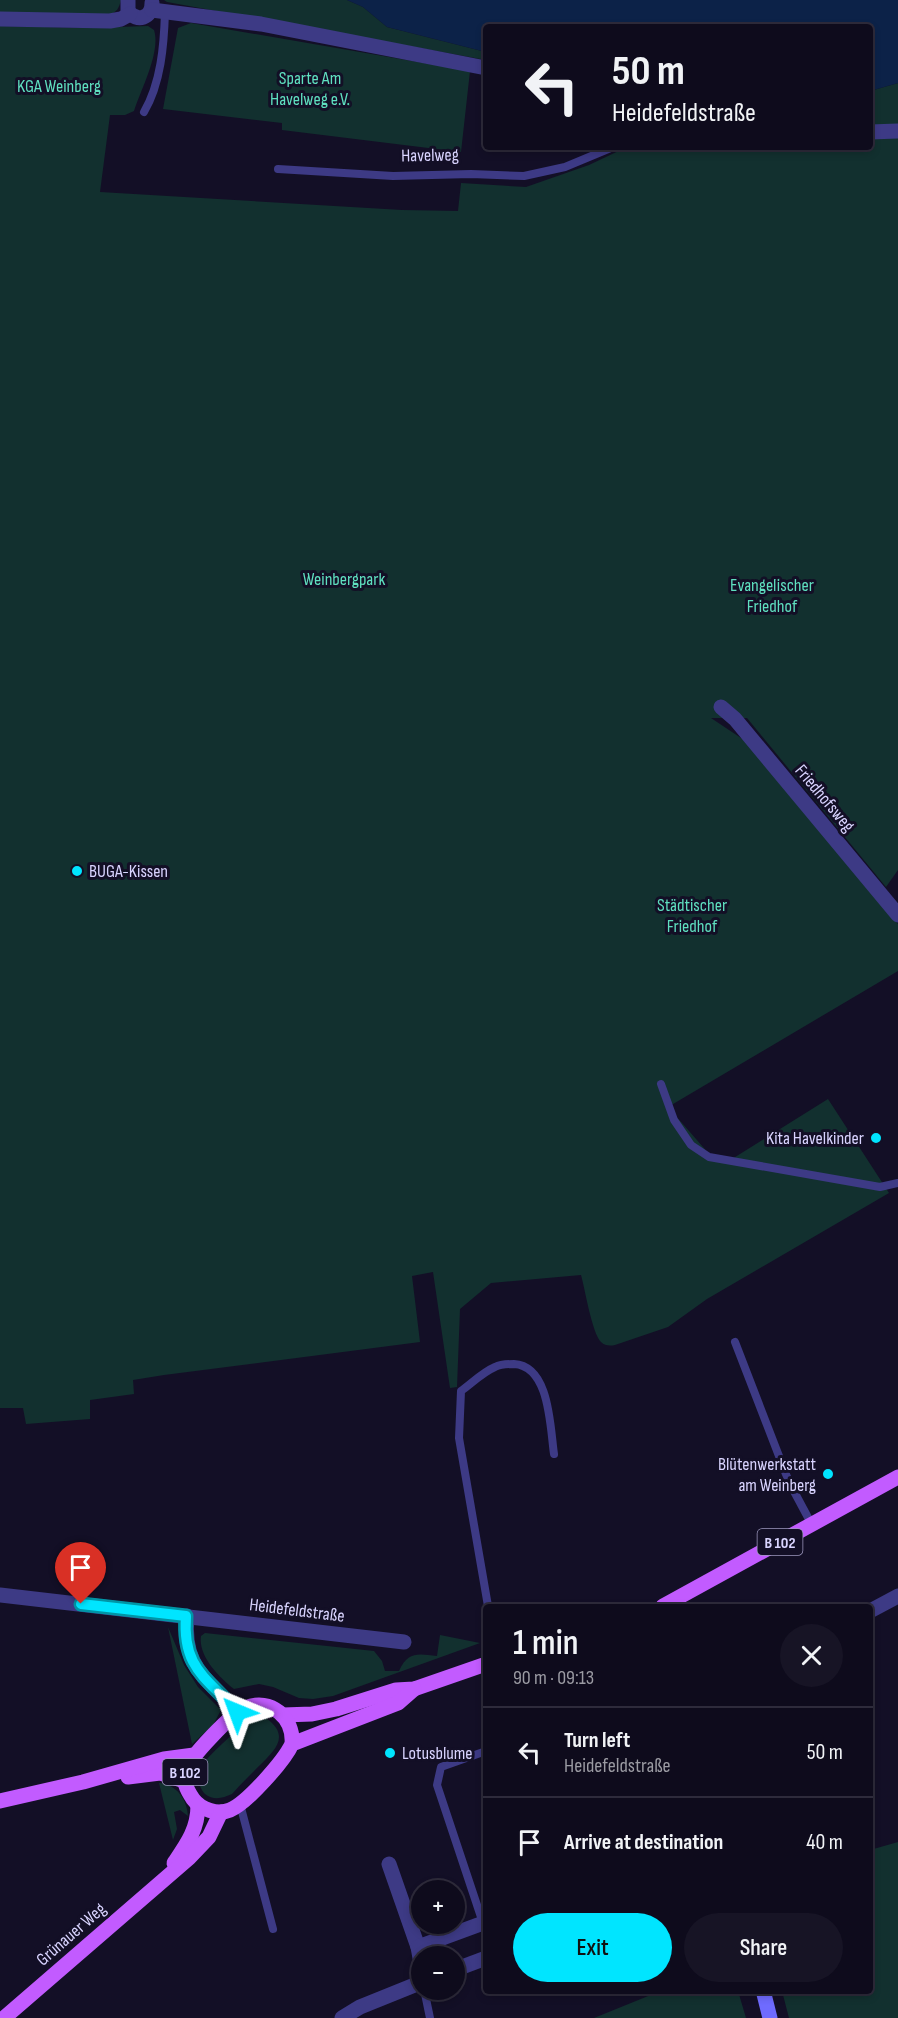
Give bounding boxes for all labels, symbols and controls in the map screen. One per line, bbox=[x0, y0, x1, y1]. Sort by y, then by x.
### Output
text: 50 m bbox=[612, 46, 685, 97]
icon: left bbox=[513, 48, 591, 126]
park label: Sparte Am Havelweg e.V. bbox=[270, 68, 350, 110]
park label: KGA Weinberg bbox=[17, 76, 101, 97]
text: Heidefeldstraße bbox=[612, 97, 756, 129]
street label: Havelweg bbox=[401, 144, 459, 167]
park label: Weinbergpark bbox=[303, 569, 385, 590]
park label: Evangelischer Friedhof bbox=[730, 575, 814, 617]
street label: Friedhofsweg bbox=[790, 760, 859, 836]
place label: BUGA-Kissen bbox=[89, 861, 168, 882]
marker: BUGA-Kissen bbox=[70, 864, 84, 878]
park label: Städtischer Friedhof bbox=[657, 895, 727, 937]
place label: Kita Havelkinder bbox=[766, 1128, 864, 1149]
marker: Kita Havelkinder bbox=[869, 1131, 883, 1145]
place label: Blütenwerkstatt am Weinberg bbox=[718, 1454, 816, 1496]
marker: Blütenwerkstatt am Weinberg bbox=[821, 1467, 835, 1481]
road number: B 102 bbox=[758, 1529, 802, 1555]
pin bbox=[55, 1542, 106, 1604]
icon: arrive bbox=[64, 1551, 97, 1584]
street label: Heidefeldstraße bbox=[248, 1594, 346, 1627]
text: 1 min bbox=[513, 1622, 578, 1665]
button: close bbox=[780, 1624, 843, 1687]
text: 90 m · 09:13 bbox=[513, 1666, 594, 1690]
position arrow bbox=[205, 1680, 269, 1744]
text: Turn left bbox=[564, 1727, 630, 1754]
icon: left bbox=[513, 1736, 546, 1769]
text: 50 m bbox=[807, 1739, 843, 1766]
place label: Lotusblume bbox=[402, 1743, 473, 1764]
marker: Lotusblume bbox=[383, 1746, 397, 1760]
text: Heidefeldstraße bbox=[564, 1754, 671, 1778]
road number: B 102 bbox=[162, 1759, 207, 1785]
icon: arrive bbox=[513, 1826, 546, 1859]
text: Arrive at destination bbox=[564, 1829, 723, 1856]
text: 40 m bbox=[806, 1829, 843, 1856]
map controls bbox=[411, 1880, 465, 2000]
button: + bbox=[411, 1880, 465, 1934]
street label: Grünauer Weg bbox=[32, 1899, 110, 1970]
button: Exit bbox=[513, 1913, 672, 1982]
button: Share bbox=[684, 1913, 843, 1982]
button: − bbox=[411, 1946, 465, 2000]

